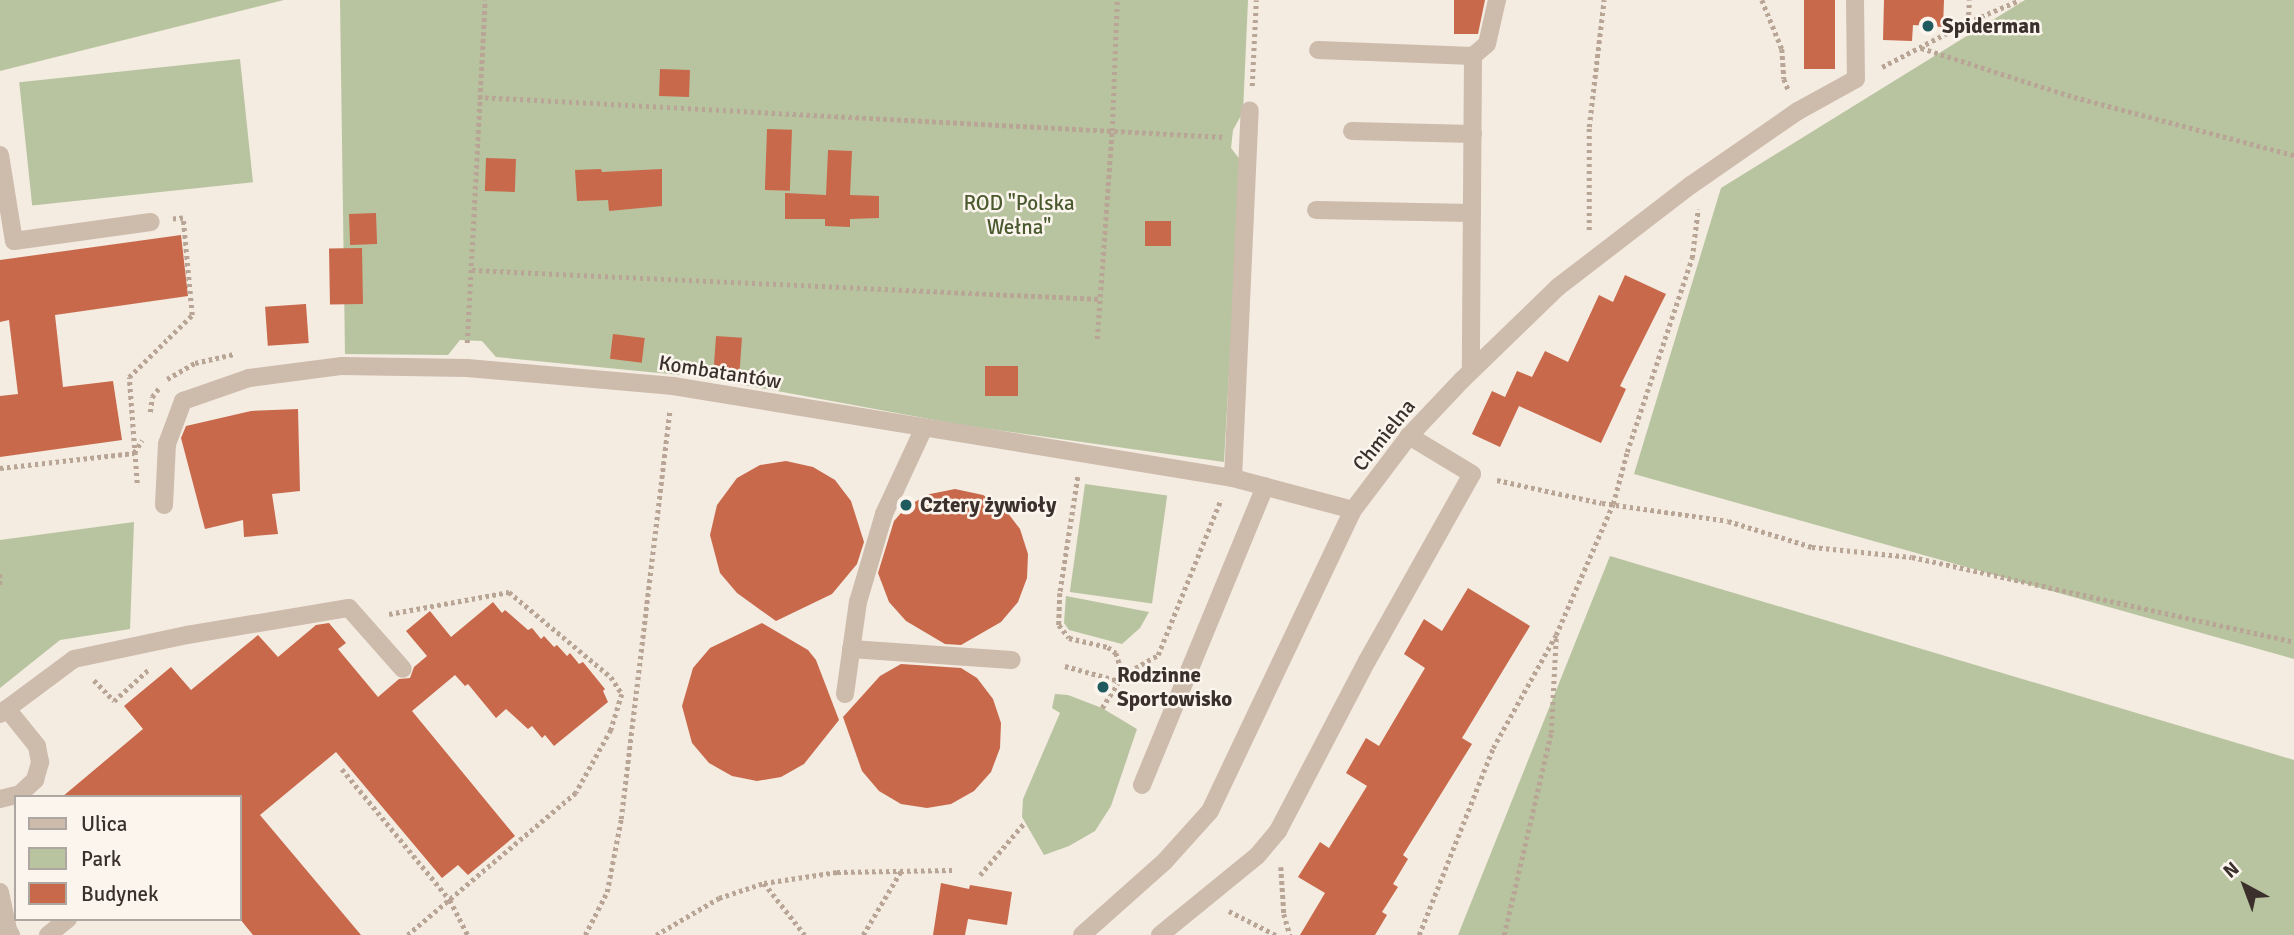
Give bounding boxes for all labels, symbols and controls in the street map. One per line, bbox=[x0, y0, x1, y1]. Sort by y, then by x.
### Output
place label: Spiderman bbox=[1942, 13, 2041, 39]
marker: Spiderman bbox=[1920, 18, 1936, 34]
park label: ROD "Polska Wełna" bbox=[963, 190, 1075, 240]
street label: Kombatantów bbox=[657, 350, 783, 394]
street label: Chmielna bbox=[1347, 394, 1421, 476]
place label: Cztery żywioły bbox=[920, 492, 1056, 518]
marker: Cztery żywioły bbox=[898, 497, 914, 513]
place label: Rodzinne Sportowisko bbox=[1117, 662, 1232, 712]
marker: Rodzinne Sportowisko bbox=[1095, 679, 1111, 695]
legend bbox=[14, 795, 242, 921]
text: Ulica bbox=[81, 811, 127, 837]
text: Park bbox=[81, 846, 121, 872]
north arrow bbox=[2210, 851, 2280, 921]
text: N bbox=[2218, 857, 2244, 884]
text: Budynek bbox=[81, 881, 159, 907]

